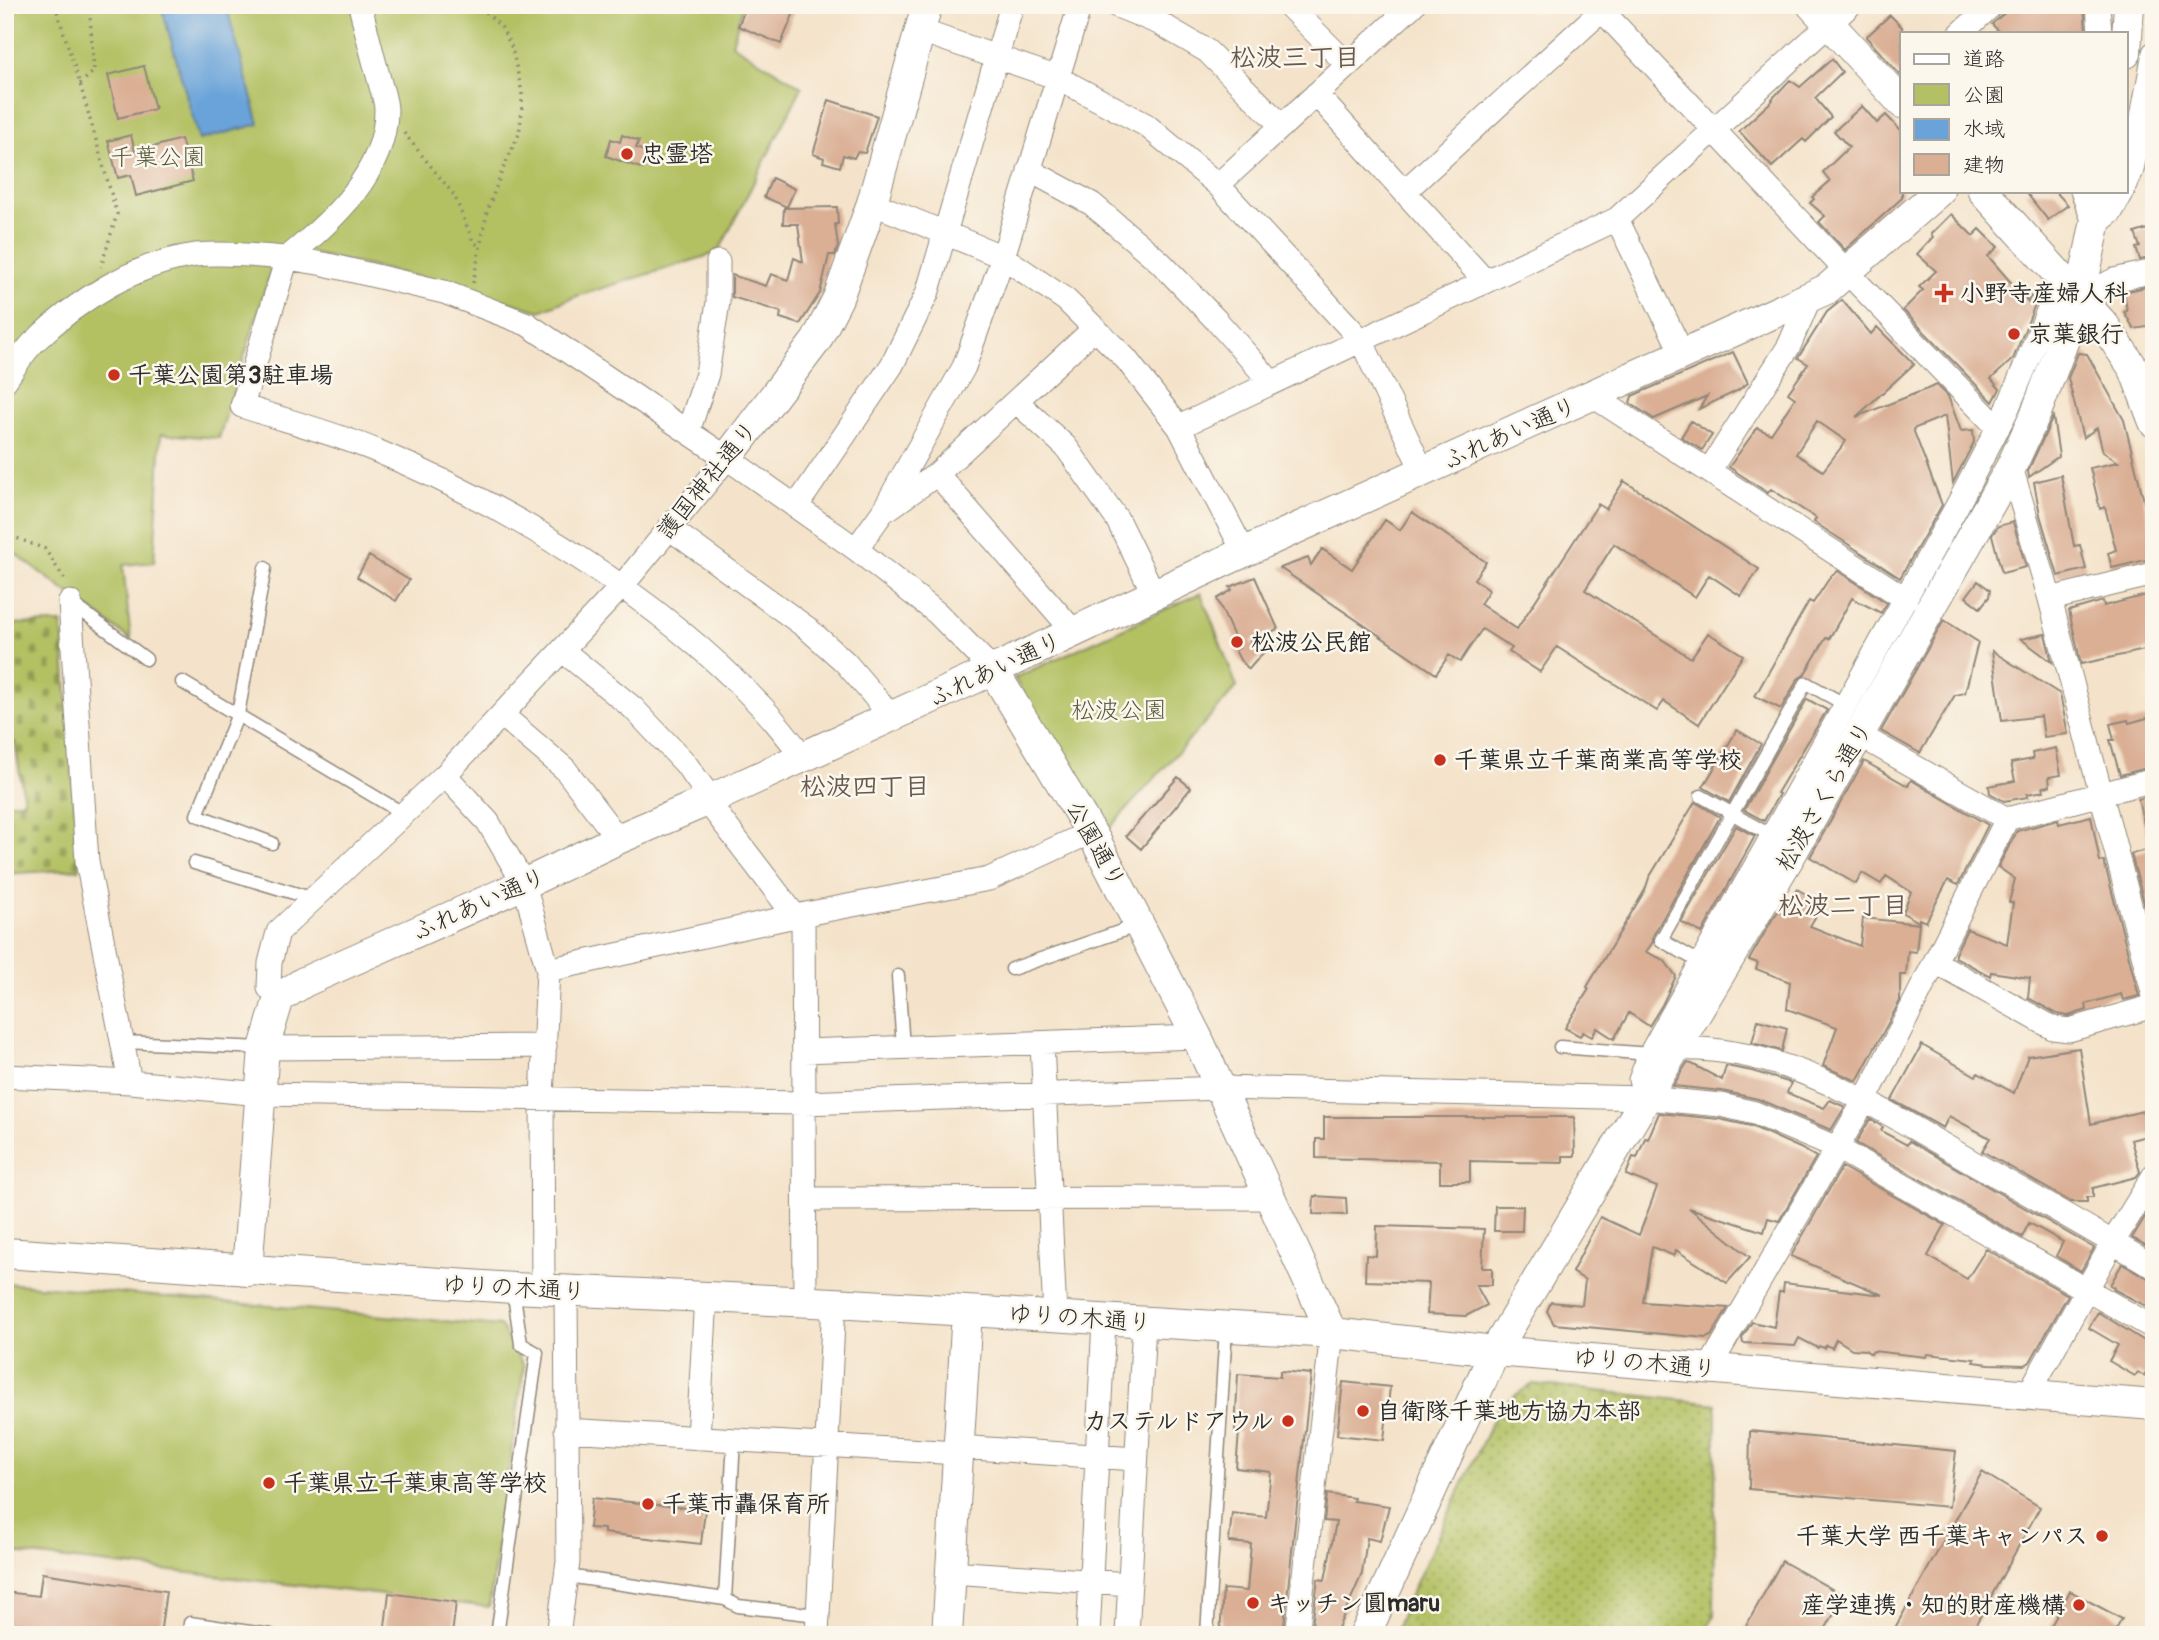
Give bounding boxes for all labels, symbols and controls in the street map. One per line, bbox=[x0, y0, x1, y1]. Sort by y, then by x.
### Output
legend bbox=[1900, 32, 2128, 192]
district label: 松波三丁目 bbox=[1230, 42, 1360, 74]
text: 道路 bbox=[1963, 46, 2005, 73]
text: 公園 bbox=[1963, 82, 2005, 109]
text: 水域 bbox=[1963, 116, 2005, 143]
place label: 忠霊塔 bbox=[641, 140, 713, 169]
park label: 千葉公園 bbox=[110, 143, 206, 172]
marker: 忠霊塔 bbox=[619, 146, 635, 162]
text: 建物 bbox=[1963, 152, 2005, 179]
place label: 小野寺産婦人科 bbox=[1960, 279, 2128, 308]
marker: 小野寺産婦人科 bbox=[1934, 283, 1954, 303]
place label: 京葉銀行 bbox=[2028, 320, 2124, 349]
marker: 京葉銀行 bbox=[2006, 326, 2022, 342]
place label: 千葉公園第3駐車場 bbox=[128, 361, 333, 390]
marker: 千葉公園第3駐車場 bbox=[106, 367, 122, 383]
street label: ふれあい通り bbox=[1439, 391, 1582, 476]
street label: 護国神社通り bbox=[651, 415, 764, 545]
street label: ふれあい通り bbox=[924, 626, 1067, 713]
place label: 松波公民館 bbox=[1251, 628, 1371, 657]
marker: 松波公民館 bbox=[1229, 634, 1245, 650]
park label: 松波公園 bbox=[1071, 696, 1167, 725]
street label: 松波さくら通り bbox=[1770, 716, 1879, 876]
place label: 千葉県立千葉商業高等学校 bbox=[1454, 746, 1742, 775]
marker: 千葉県立千葉商業高等学校 bbox=[1432, 752, 1448, 768]
district label: 松波四丁目 bbox=[800, 771, 930, 803]
street label: 公園通り bbox=[1060, 795, 1132, 893]
street label: ふれあい通り bbox=[408, 862, 551, 947]
district label: 松波二丁目 bbox=[1778, 890, 1908, 922]
street label: ゆりの木通り bbox=[441, 1270, 587, 1307]
street label: ゆりの木通り bbox=[1007, 1299, 1153, 1338]
street label: ゆりの木通り bbox=[1572, 1343, 1718, 1384]
place label: 自衛隊千葉地方協力本部 bbox=[1377, 1397, 1641, 1426]
marker: 自衛隊千葉地方協力本部 bbox=[1355, 1403, 1371, 1419]
place label: カステルドアウル bbox=[1083, 1407, 1274, 1436]
marker: カステルドアウル bbox=[1280, 1413, 1296, 1429]
place label: 千葉県立千葉東高等学校 bbox=[283, 1469, 547, 1498]
marker: 千葉県立千葉東高等学校 bbox=[261, 1475, 277, 1491]
place label: 千葉市轟保育所 bbox=[662, 1490, 830, 1519]
marker: 千葉市轟保育所 bbox=[640, 1496, 656, 1512]
place label: 千葉大学 西千葉キャンパス bbox=[1796, 1522, 2088, 1551]
marker: 千葉大学 西千葉キャンパス bbox=[2094, 1528, 2110, 1544]
place label: キッチン圓maru bbox=[1267, 1589, 1440, 1618]
place label: 産学連携・知的財産機構 bbox=[1801, 1591, 2065, 1620]
marker: キッチン圓maru bbox=[1245, 1595, 1261, 1611]
marker: 産学連携・知的財産機構 bbox=[2071, 1597, 2087, 1613]

